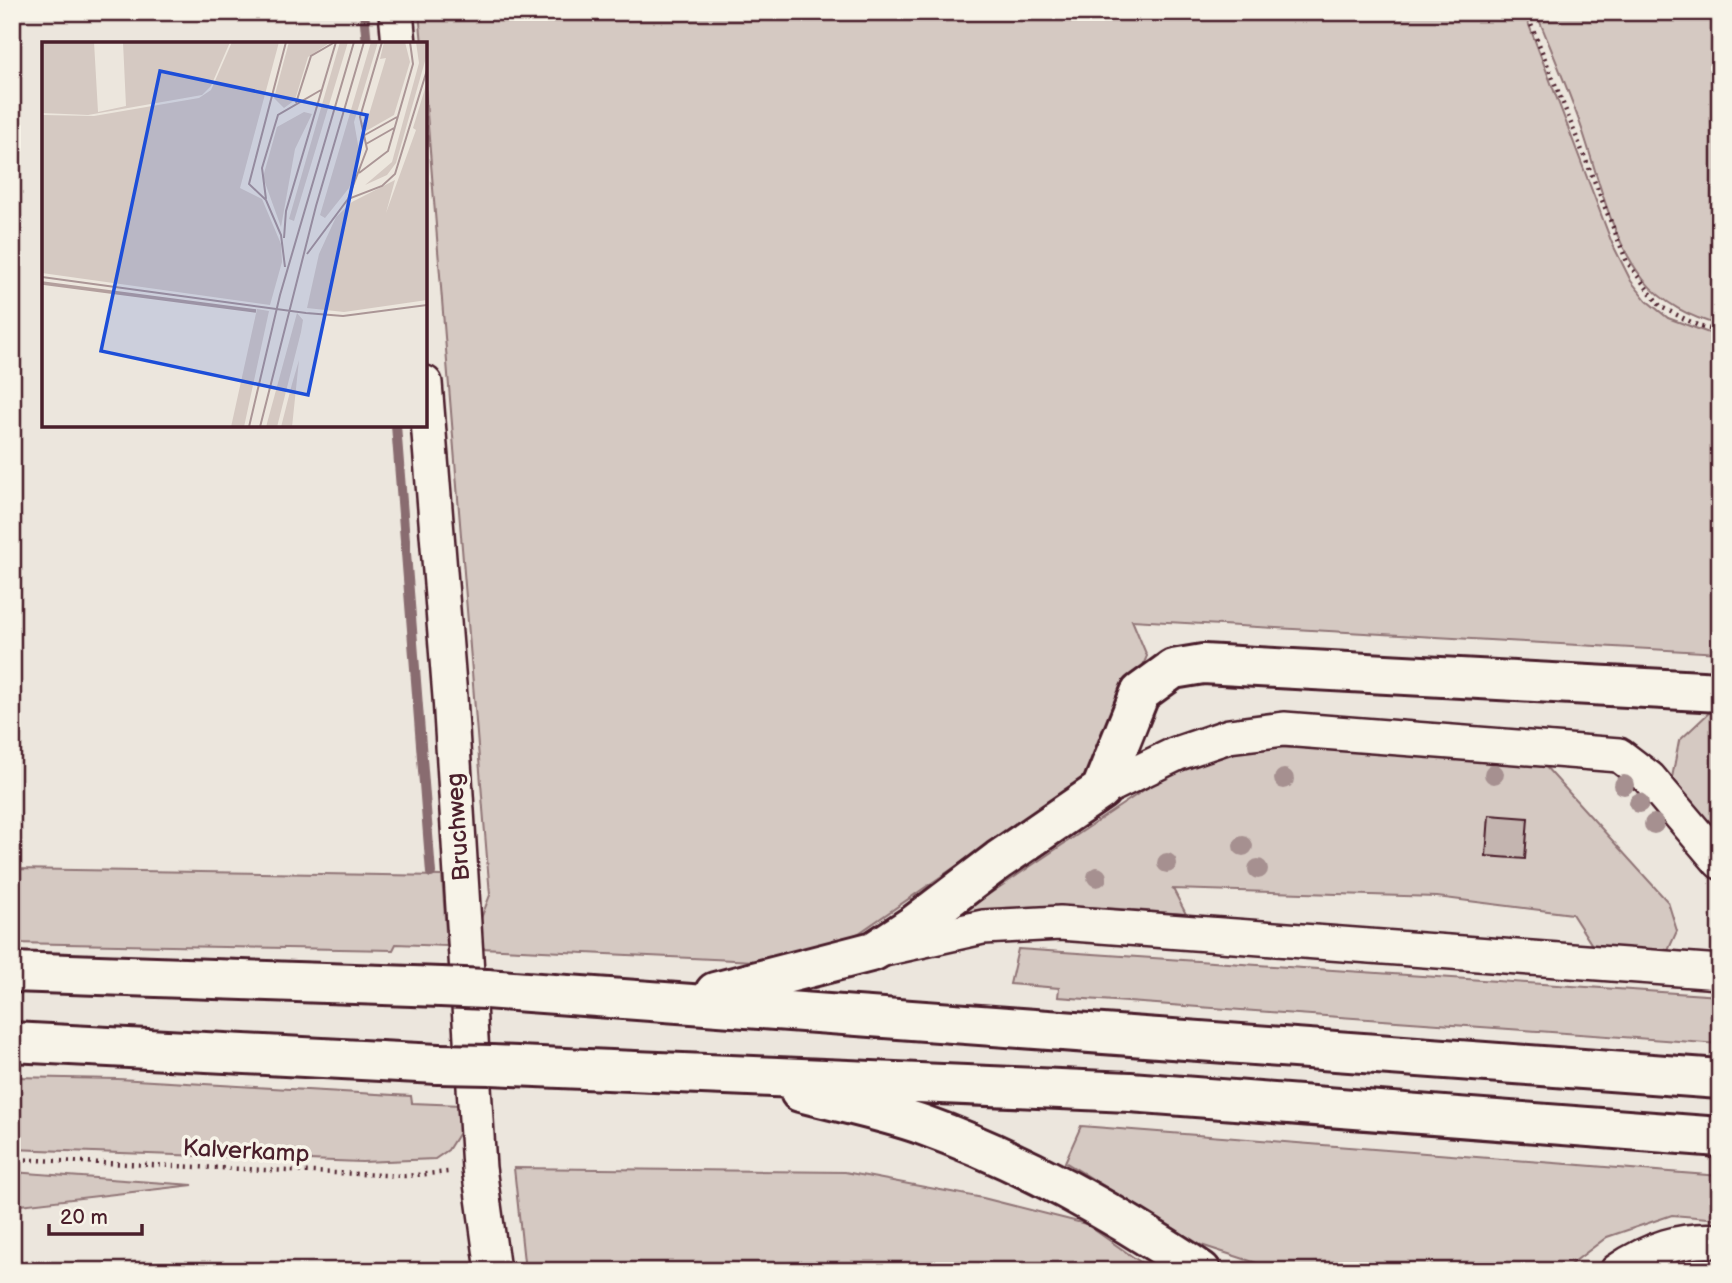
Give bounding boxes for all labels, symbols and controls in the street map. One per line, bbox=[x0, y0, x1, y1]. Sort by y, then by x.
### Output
inset map bbox=[42, 42, 427, 427]
street label: Bruchweg bbox=[440, 772, 476, 882]
street label: Kalverkamp bbox=[182, 1133, 310, 1169]
scale bar bbox=[49, 1192, 142, 1236]
text: 20 m bbox=[60, 1205, 108, 1230]

